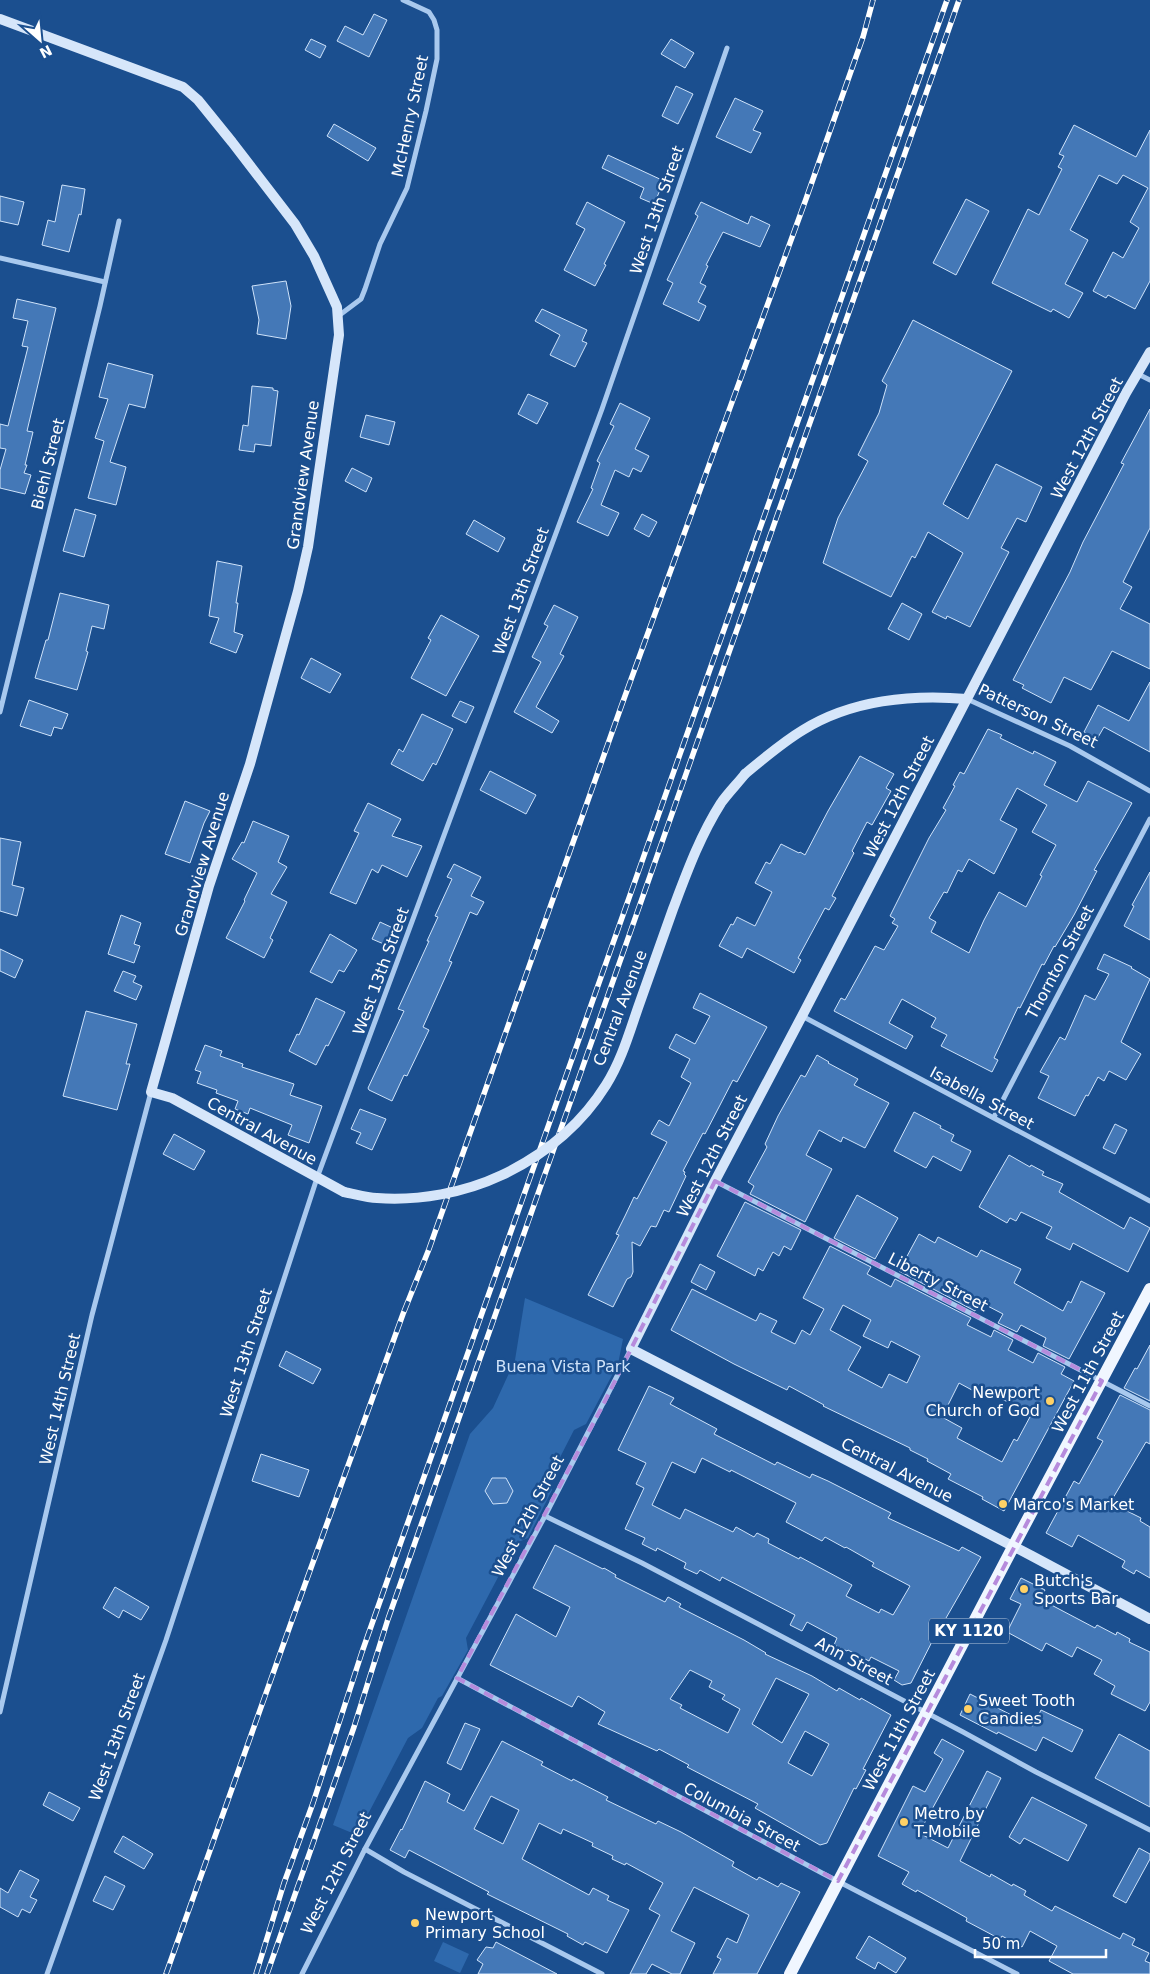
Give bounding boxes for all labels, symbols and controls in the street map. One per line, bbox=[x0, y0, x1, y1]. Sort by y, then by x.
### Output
north arrow bbox=[15, 15, 65, 65]
text: N bbox=[37, 42, 55, 61]
street label: McHenry Street bbox=[388, 53, 432, 179]
street label: West 13th Street bbox=[626, 143, 688, 277]
street label: West 12th Street bbox=[1047, 374, 1127, 502]
street label: Grandview Avenue bbox=[283, 399, 323, 551]
street label: Biehl Street bbox=[27, 416, 69, 512]
street label: West 13th Street bbox=[489, 524, 553, 658]
street label: Patterson Street bbox=[975, 680, 1101, 752]
street label: West 12th Street bbox=[860, 733, 938, 861]
street label: Grandview Avenue bbox=[171, 789, 233, 939]
street label: Thornton Street bbox=[1022, 902, 1098, 1023]
street label: West 13th Street bbox=[349, 904, 413, 1038]
street label: Central Avenue bbox=[589, 947, 651, 1069]
street label: Isabella Street bbox=[927, 1063, 1037, 1133]
street label: West 12th Street bbox=[673, 1092, 751, 1220]
street label: Central Avenue bbox=[204, 1093, 320, 1169]
street label: Liberty Street bbox=[885, 1249, 991, 1315]
street label: West 13th Street bbox=[216, 1286, 276, 1420]
street label: West 11th Street bbox=[1048, 1308, 1128, 1436]
street label: West 14th Street bbox=[36, 1331, 84, 1467]
park label: Buena Vista Park bbox=[495, 1357, 631, 1376]
place label: Newport Church of God bbox=[925, 1383, 1040, 1420]
marker: Newport Church of God bbox=[1044, 1395, 1056, 1407]
street label: Central Avenue bbox=[838, 1434, 956, 1506]
street label: West 12th Street bbox=[488, 1452, 568, 1580]
place label: Marco's Market bbox=[1013, 1495, 1134, 1514]
marker: Marco's Market bbox=[997, 1498, 1009, 1510]
place label: Butch's Sports Bar bbox=[1034, 1571, 1118, 1608]
marker: Butch's Sports Bar bbox=[1018, 1583, 1030, 1595]
road number: KY 1120 bbox=[929, 1618, 1009, 1644]
street label: Ann Street bbox=[812, 1633, 896, 1689]
street label: West 11th Street bbox=[859, 1666, 939, 1794]
street label: West 13th Street bbox=[85, 1670, 149, 1804]
place label: Sweet Tooth Candies bbox=[978, 1691, 1075, 1728]
marker: Sweet Tooth Candies bbox=[962, 1703, 974, 1715]
street label: Columbia Street bbox=[680, 1778, 804, 1856]
place label: Metro by T-Mobile bbox=[913, 1804, 985, 1841]
street label: West 12th Street bbox=[297, 1809, 375, 1937]
marker: Metro by T-Mobile bbox=[898, 1816, 910, 1828]
place label: Newport Primary School bbox=[425, 1905, 545, 1942]
marker: Newport Primary School bbox=[409, 1917, 421, 1929]
scale bar bbox=[975, 1926, 1106, 1958]
text: 50 m bbox=[982, 1935, 1020, 1953]

